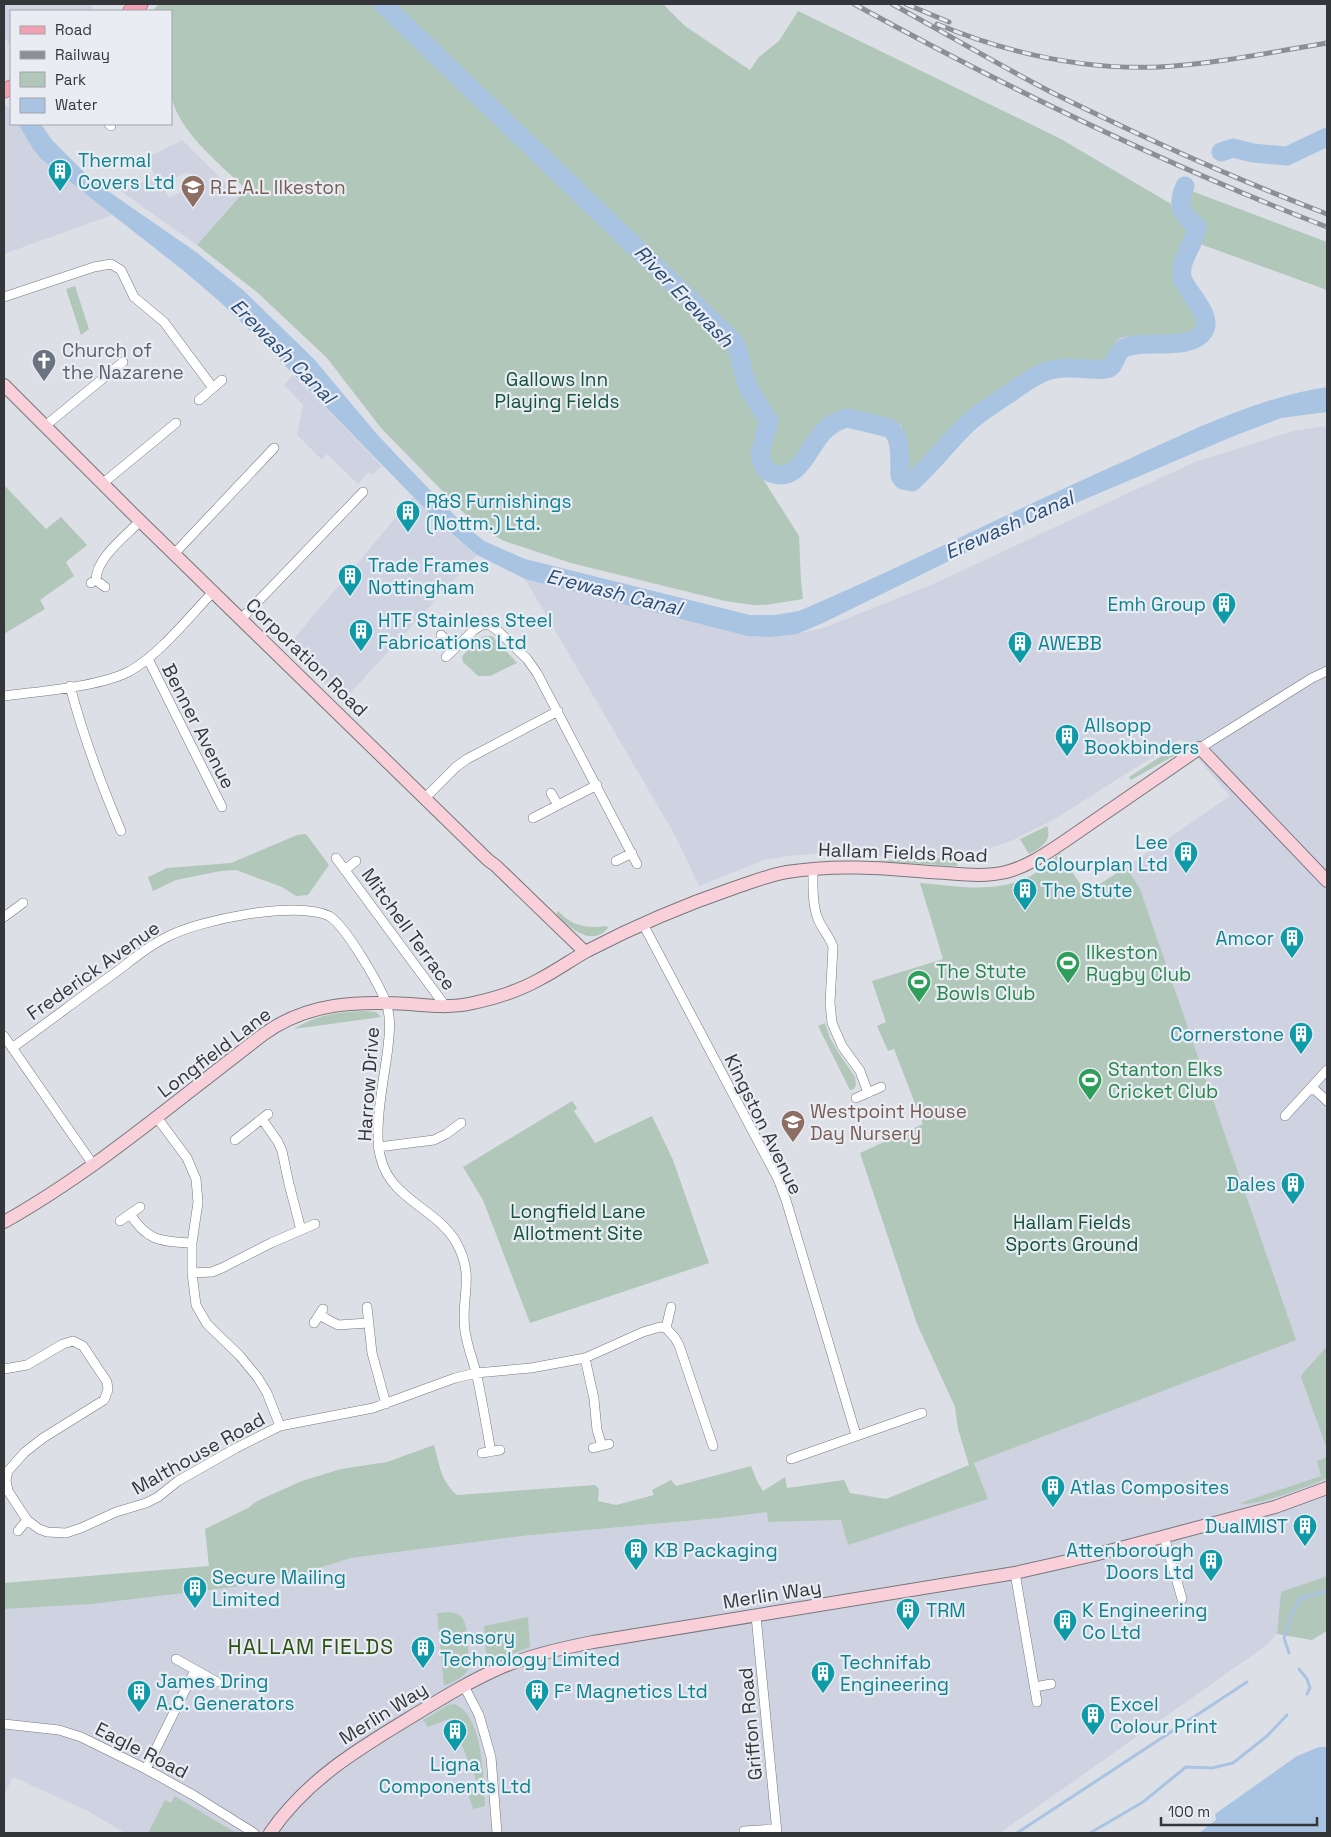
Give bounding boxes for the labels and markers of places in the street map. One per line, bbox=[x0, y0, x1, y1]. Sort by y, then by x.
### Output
place label: Thermal Covers Ltd bbox=[78, 148, 175, 195]
building icon: Thermal Covers Ltd bbox=[47, 158, 73, 192]
school or university icon: R.E.A.L Ilkeston bbox=[180, 174, 206, 208]
place label: R.E.A.L Ilkeston bbox=[210, 175, 346, 200]
place label: Church of the Nazarene bbox=[62, 338, 184, 385]
church icon: Church of the Nazarene bbox=[31, 348, 57, 382]
place label: R&S Furnishings (Nottm.) Ltd. bbox=[426, 489, 572, 536]
building icon: R&S Furnishings (Nottm.) Ltd. bbox=[395, 499, 421, 533]
place label: Trade Frames Nottingham bbox=[368, 553, 489, 600]
building icon: Trade Frames Nottingham bbox=[337, 563, 363, 597]
building icon: Emh Group bbox=[1211, 591, 1237, 625]
place label: Emh Group bbox=[1107, 592, 1206, 617]
place label: HTF Stainless Steel Fabrications Ltd bbox=[378, 608, 552, 655]
building icon: HTF Stainless Steel Fabrications Ltd bbox=[348, 618, 374, 652]
building icon: AWEBB bbox=[1007, 630, 1033, 664]
place label: AWEBB bbox=[1038, 631, 1102, 656]
place label: Allsopp Bookbinders bbox=[1084, 713, 1199, 760]
building icon: Allsopp Bookbinders bbox=[1054, 723, 1080, 757]
place label: Lee Colourplan Ltd bbox=[1034, 830, 1168, 877]
building icon: Lee Colourplan Ltd bbox=[1173, 840, 1199, 874]
building icon: The Stute bbox=[1012, 877, 1038, 911]
place label: The Stute bbox=[1042, 878, 1133, 903]
building icon: Amcor bbox=[1279, 925, 1305, 959]
place label: Amcor bbox=[1215, 926, 1274, 951]
place label: Ilkeston Rugby Club bbox=[1086, 940, 1191, 987]
sports icon: Ilkeston Rugby Club bbox=[1055, 950, 1081, 984]
place label: The Stute Bowls Club bbox=[936, 959, 1036, 1006]
sports icon: The Stute Bowls Club bbox=[906, 969, 932, 1003]
building icon: Cornerstone bbox=[1288, 1021, 1314, 1055]
place label: Cornerstone bbox=[1170, 1022, 1284, 1047]
place label: Stanton Elks Cricket Club bbox=[1108, 1057, 1223, 1104]
sports icon: Stanton Elks Cricket Club bbox=[1077, 1067, 1103, 1101]
place label: Westpoint House Day Nursery bbox=[810, 1099, 967, 1146]
school or university icon: Westpoint House Day Nursery bbox=[780, 1109, 806, 1143]
building icon: Dales bbox=[1280, 1171, 1306, 1205]
place label: Dales bbox=[1227, 1172, 1276, 1197]
building icon: Atlas Composites bbox=[1040, 1474, 1066, 1508]
place label: Atlas Composites bbox=[1070, 1475, 1229, 1500]
building icon: DualMIST bbox=[1292, 1513, 1318, 1547]
place label: DualMIST bbox=[1205, 1514, 1288, 1539]
building icon: KB Packaging bbox=[623, 1537, 649, 1571]
place label: KB Packaging bbox=[654, 1538, 778, 1563]
place label: Attenborough Doors Ltd bbox=[1066, 1538, 1194, 1585]
building icon: Attenborough Doors Ltd bbox=[1198, 1548, 1224, 1582]
place label: Secure Mailing Limited bbox=[212, 1565, 346, 1612]
building icon: Secure Mailing Limited bbox=[182, 1575, 208, 1609]
building icon: TRM bbox=[895, 1597, 921, 1631]
place label: TRM bbox=[926, 1598, 966, 1623]
place label: K Engineering Co Ltd bbox=[1082, 1598, 1207, 1645]
building icon: K Engineering Co Ltd bbox=[1052, 1608, 1078, 1642]
place label: Sensory Technology Limited bbox=[440, 1625, 620, 1672]
building icon: Sensory Technology Limited bbox=[410, 1635, 436, 1669]
place label: Technifab Engineering bbox=[840, 1650, 949, 1697]
building icon: Technifab Engineering bbox=[810, 1660, 836, 1694]
place label: James Dring A.C. Generators bbox=[156, 1669, 295, 1716]
building icon: F² Magnetics Ltd bbox=[524, 1678, 550, 1712]
building icon: James Dring A.C. Generators bbox=[126, 1679, 152, 1713]
place label: F² Magnetics Ltd bbox=[554, 1679, 708, 1704]
place label: Excel Colour Print bbox=[1110, 1692, 1217, 1739]
building icon: Excel Colour Print bbox=[1080, 1702, 1106, 1736]
building icon: Ligna Components Ltd bbox=[442, 1718, 468, 1752]
place label: Ligna Components Ltd bbox=[379, 1752, 531, 1799]

